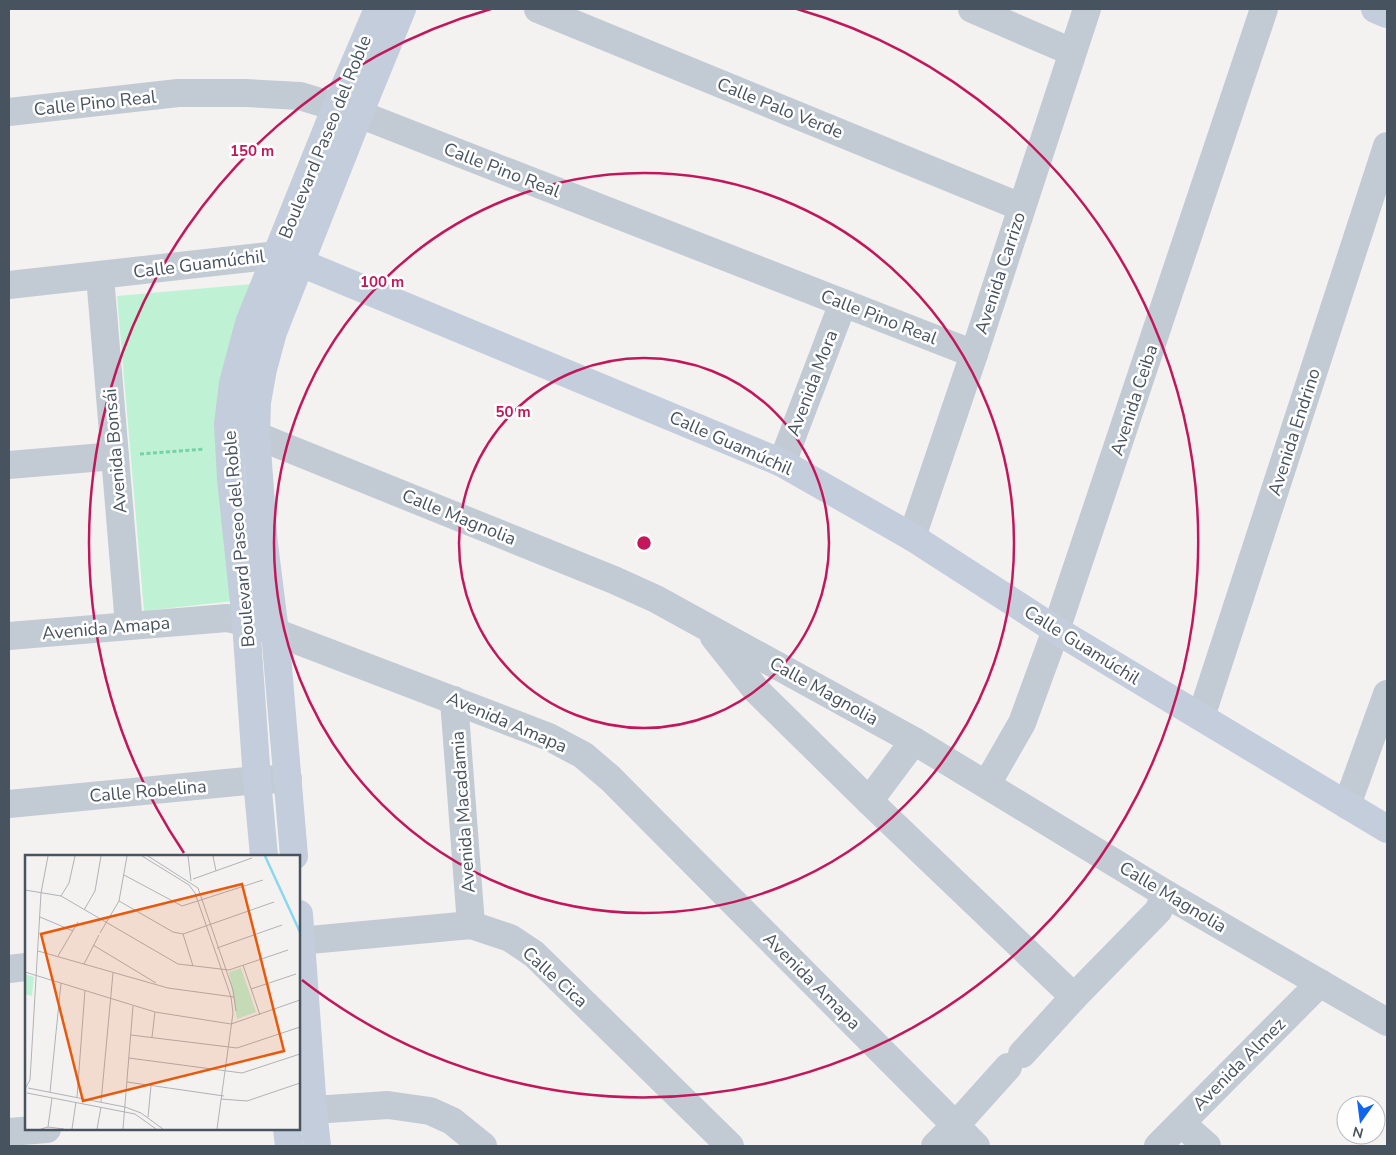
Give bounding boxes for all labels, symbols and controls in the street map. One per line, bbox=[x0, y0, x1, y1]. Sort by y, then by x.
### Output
street label: Boulevard Paseo del Roble bbox=[273, 32, 377, 242]
street label: Calle Palo Verde bbox=[713, 72, 847, 144]
street label: Calle Pino Real bbox=[33, 85, 158, 121]
street label: Calle Pino Real bbox=[440, 137, 564, 203]
text: 150 m bbox=[230, 141, 274, 161]
street label: Avenida Carrizo bbox=[969, 209, 1031, 337]
street label: Calle Guamúchil bbox=[132, 244, 267, 284]
text: 100 m bbox=[360, 272, 404, 292]
street label: Calle Pino Real bbox=[817, 284, 941, 350]
street label: Avenida Mora bbox=[781, 327, 843, 439]
street label: Avenida Ceiba bbox=[1105, 341, 1163, 459]
street label: Avenida Endrino bbox=[1262, 365, 1326, 499]
street label: Avenida Bonsái bbox=[98, 388, 132, 514]
text: 50 m bbox=[495, 402, 531, 422]
street label: Calle Guamúchil bbox=[666, 405, 797, 481]
street label: Boulevard Paseo del Roble bbox=[218, 430, 260, 648]
street label: Calle Magnolia bbox=[398, 483, 520, 551]
centre of rings bbox=[635, 534, 653, 552]
street label: Calle Guamúchil bbox=[1019, 600, 1145, 691]
street label: Avenida Amapa bbox=[41, 610, 171, 646]
street label: Calle Magnolia bbox=[765, 651, 883, 731]
street label: Avenida Amapa bbox=[443, 686, 571, 758]
street label: Avenida Macadamia bbox=[445, 730, 481, 894]
street label: Calle Robelina bbox=[89, 774, 207, 808]
inset map bbox=[25, 855, 300, 1130]
street label: Calle Magnolia bbox=[1115, 856, 1231, 938]
street label: Avenida Amapa bbox=[758, 927, 866, 1035]
street label: Calle Cica bbox=[517, 941, 593, 1013]
street label: Avenida Almez bbox=[1187, 1012, 1291, 1116]
north arrow bbox=[1336, 1095, 1386, 1145]
text: N bbox=[1351, 1122, 1365, 1143]

